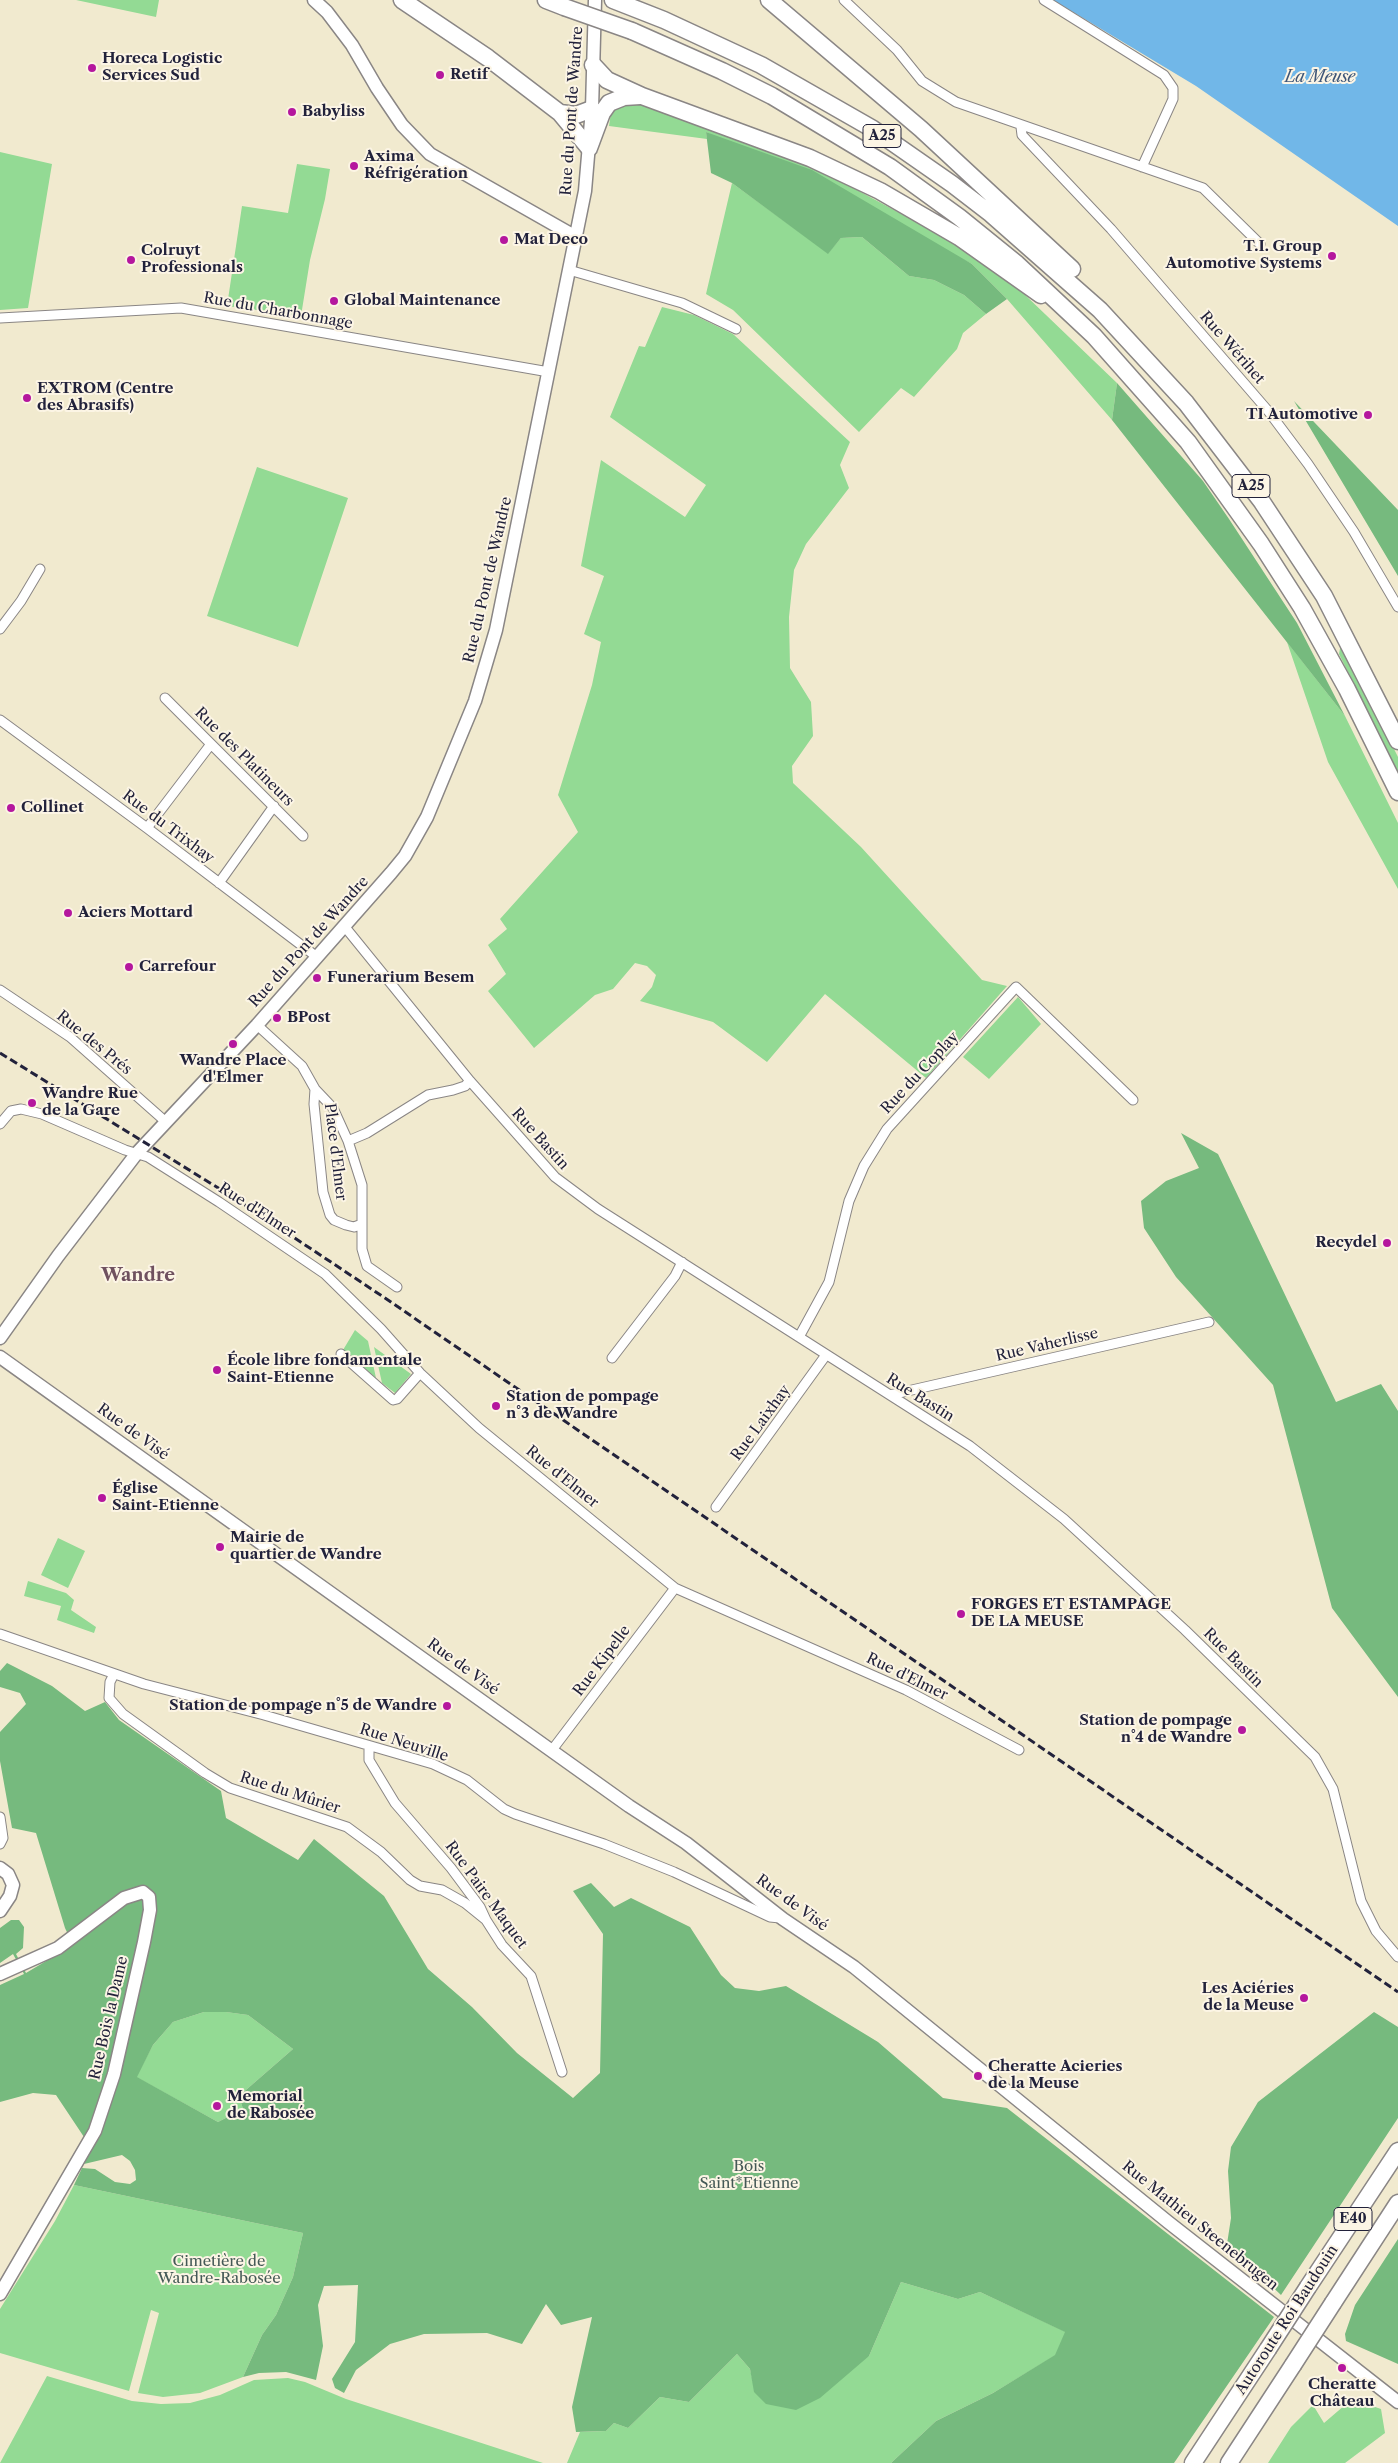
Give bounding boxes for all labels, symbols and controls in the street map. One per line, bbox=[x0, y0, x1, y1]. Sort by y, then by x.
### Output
street label: Rue du Pont de Wandre bbox=[557, 26, 587, 196]
place label: Horeca Logistic Services Sud bbox=[102, 50, 222, 85]
marker: Horeca Logistic Services Sud bbox=[86, 62, 98, 74]
place label: Retif bbox=[450, 66, 488, 84]
water label: La Meuse bbox=[1285, 67, 1355, 87]
marker: Retif bbox=[434, 69, 446, 81]
place label: Babyliss bbox=[302, 103, 365, 121]
marker: Babyliss bbox=[286, 106, 298, 118]
road number: A25 bbox=[863, 124, 901, 148]
place label: Axima Réfrigération bbox=[364, 148, 468, 183]
marker: Axima Réfrigération bbox=[348, 160, 360, 172]
place label: Mat Deco bbox=[514, 231, 588, 249]
marker: Mat Deco bbox=[498, 234, 510, 246]
place label: T.I. Group Automotive Systems bbox=[1166, 238, 1322, 273]
place label: Colruyt Professionals bbox=[141, 242, 243, 277]
marker: T.I. Group Automotive Systems bbox=[1326, 250, 1338, 262]
marker: Colruyt Professionals bbox=[125, 254, 137, 266]
street label: Rue du Charbonnage bbox=[202, 289, 354, 333]
place label: Global Maintenance bbox=[344, 292, 501, 310]
marker: Global Maintenance bbox=[328, 295, 340, 307]
street label: Rue Wérihet bbox=[1196, 308, 1268, 388]
place label: EXTROM (Centre des Abrasifs) bbox=[37, 380, 174, 415]
marker: EXTROM (Centre des Abrasifs) bbox=[21, 392, 33, 404]
place label: TI Automotive bbox=[1246, 406, 1358, 424]
marker: TI Automotive bbox=[1362, 409, 1374, 421]
road number: A25 bbox=[1232, 474, 1270, 498]
street label: Rue du Pont de Wandre bbox=[460, 495, 516, 665]
street label: Rue des Platineurs bbox=[191, 704, 297, 810]
street label: Rue du Trixhay bbox=[119, 787, 217, 867]
place label: Collinet bbox=[21, 799, 84, 817]
marker: Collinet bbox=[5, 802, 17, 814]
street label: Rue du Pont de Wandre bbox=[245, 873, 373, 1011]
place label: Aciers Mottard bbox=[78, 904, 193, 922]
marker: Aciers Mottard bbox=[62, 907, 74, 919]
place label: Carrefour bbox=[139, 958, 216, 976]
marker: Carrefour bbox=[123, 961, 135, 973]
place label: Funerarium Besem bbox=[327, 969, 475, 987]
marker: Funerarium Besem bbox=[311, 972, 323, 984]
street label: Rue des Prés bbox=[53, 1007, 135, 1079]
place label: BPost bbox=[287, 1009, 330, 1027]
marker: BPost bbox=[271, 1012, 283, 1024]
street label: Rue du Coplay bbox=[878, 1028, 962, 1118]
marker: Wandre Place d'Elmer bbox=[227, 1038, 239, 1050]
place label: Wandre Place d'Elmer bbox=[180, 1052, 286, 1087]
place label: Wandre Rue de la Gare bbox=[42, 1085, 138, 1120]
marker: Wandre Rue de la Gare bbox=[26, 1097, 38, 1109]
street label: Place d'Elmer bbox=[320, 1102, 350, 1202]
street label: Rue Bastin bbox=[508, 1104, 572, 1174]
street label: Rue d'Elmer bbox=[215, 1179, 299, 1243]
place label: Recydel bbox=[1315, 1234, 1377, 1252]
marker: Recydel bbox=[1381, 1237, 1393, 1249]
district label: Wandre bbox=[101, 1265, 175, 1287]
street label: Rue Vaherlisse bbox=[994, 1324, 1100, 1366]
place label: École libre fondamentale Saint-Etienne bbox=[227, 1352, 422, 1387]
marker: École libre fondamentale Saint-Etienne bbox=[211, 1364, 223, 1376]
street label: Rue Bastin bbox=[883, 1370, 957, 1426]
street label: Rue Laixhay bbox=[728, 1382, 794, 1464]
place label: Station de pompage n°3 de Wandre bbox=[506, 1388, 659, 1423]
street label: Rue de Visé bbox=[94, 1400, 172, 1464]
marker: Station de pompage n°3 de Wandre bbox=[490, 1400, 502, 1412]
street label: Rue d'Elmer bbox=[522, 1442, 602, 1512]
place label: Église Saint-Etienne bbox=[112, 1480, 219, 1515]
marker: Église Saint-Etienne bbox=[96, 1492, 108, 1504]
place label: Mairie de quartier de Wandre bbox=[230, 1529, 382, 1564]
marker: Mairie de quartier de Wandre bbox=[214, 1541, 226, 1553]
place label: FORGES ET ESTAMPAGE DE LA MEUSE bbox=[971, 1596, 1171, 1631]
marker: FORGES ET ESTAMPAGE DE LA MEUSE bbox=[955, 1608, 967, 1620]
street label: Rue Kipelle bbox=[570, 1622, 634, 1700]
street label: Rue Bastin bbox=[1200, 1625, 1266, 1691]
street label: Rue de Visé bbox=[424, 1635, 502, 1699]
street label: Rue d'Elmer bbox=[863, 1650, 951, 1704]
place label: Station de pompage n°5 de Wandre bbox=[169, 1697, 437, 1715]
marker: Station de pompage n°5 de Wandre bbox=[441, 1700, 453, 1712]
place label: Station de pompage n°4 de Wandre bbox=[1079, 1712, 1232, 1747]
street label: Rue Neuville bbox=[357, 1720, 451, 1766]
marker: Station de pompage n°4 de Wandre bbox=[1236, 1724, 1248, 1736]
street label: Rue du Mûrier bbox=[238, 1768, 342, 1818]
street label: Rue Paire Maquet bbox=[441, 1838, 531, 1952]
street label: Rue de Visé bbox=[753, 1871, 831, 1935]
street label: Rue Bois la Dame bbox=[86, 1955, 132, 2081]
place label: Les Aciéries de la Meuse bbox=[1201, 1980, 1294, 2015]
marker: Les Aciéries de la Meuse bbox=[1298, 1992, 1310, 2004]
place label: Cheratte Acieries de la Meuse bbox=[988, 2058, 1123, 2093]
marker: Cheratte Acieries de la Meuse bbox=[972, 2070, 984, 2082]
place label: Memorial de Rabosée bbox=[227, 2088, 314, 2123]
marker: Memorial de Rabosée bbox=[211, 2100, 223, 2112]
street label: Rue Mathieu Steenebrugen bbox=[1118, 2157, 1282, 2295]
park label: Bois Saint*Etienne bbox=[699, 2158, 799, 2193]
road number: E40 bbox=[1334, 2208, 1372, 2230]
street label: Autoroute Roi Baudouin bbox=[1232, 2242, 1342, 2398]
park label: Cimetière de Wandre-Rabosée bbox=[157, 2253, 281, 2288]
marker: Cheratte Château bbox=[1336, 2362, 1348, 2374]
place label: Cheratte Château bbox=[1308, 2376, 1376, 2411]

